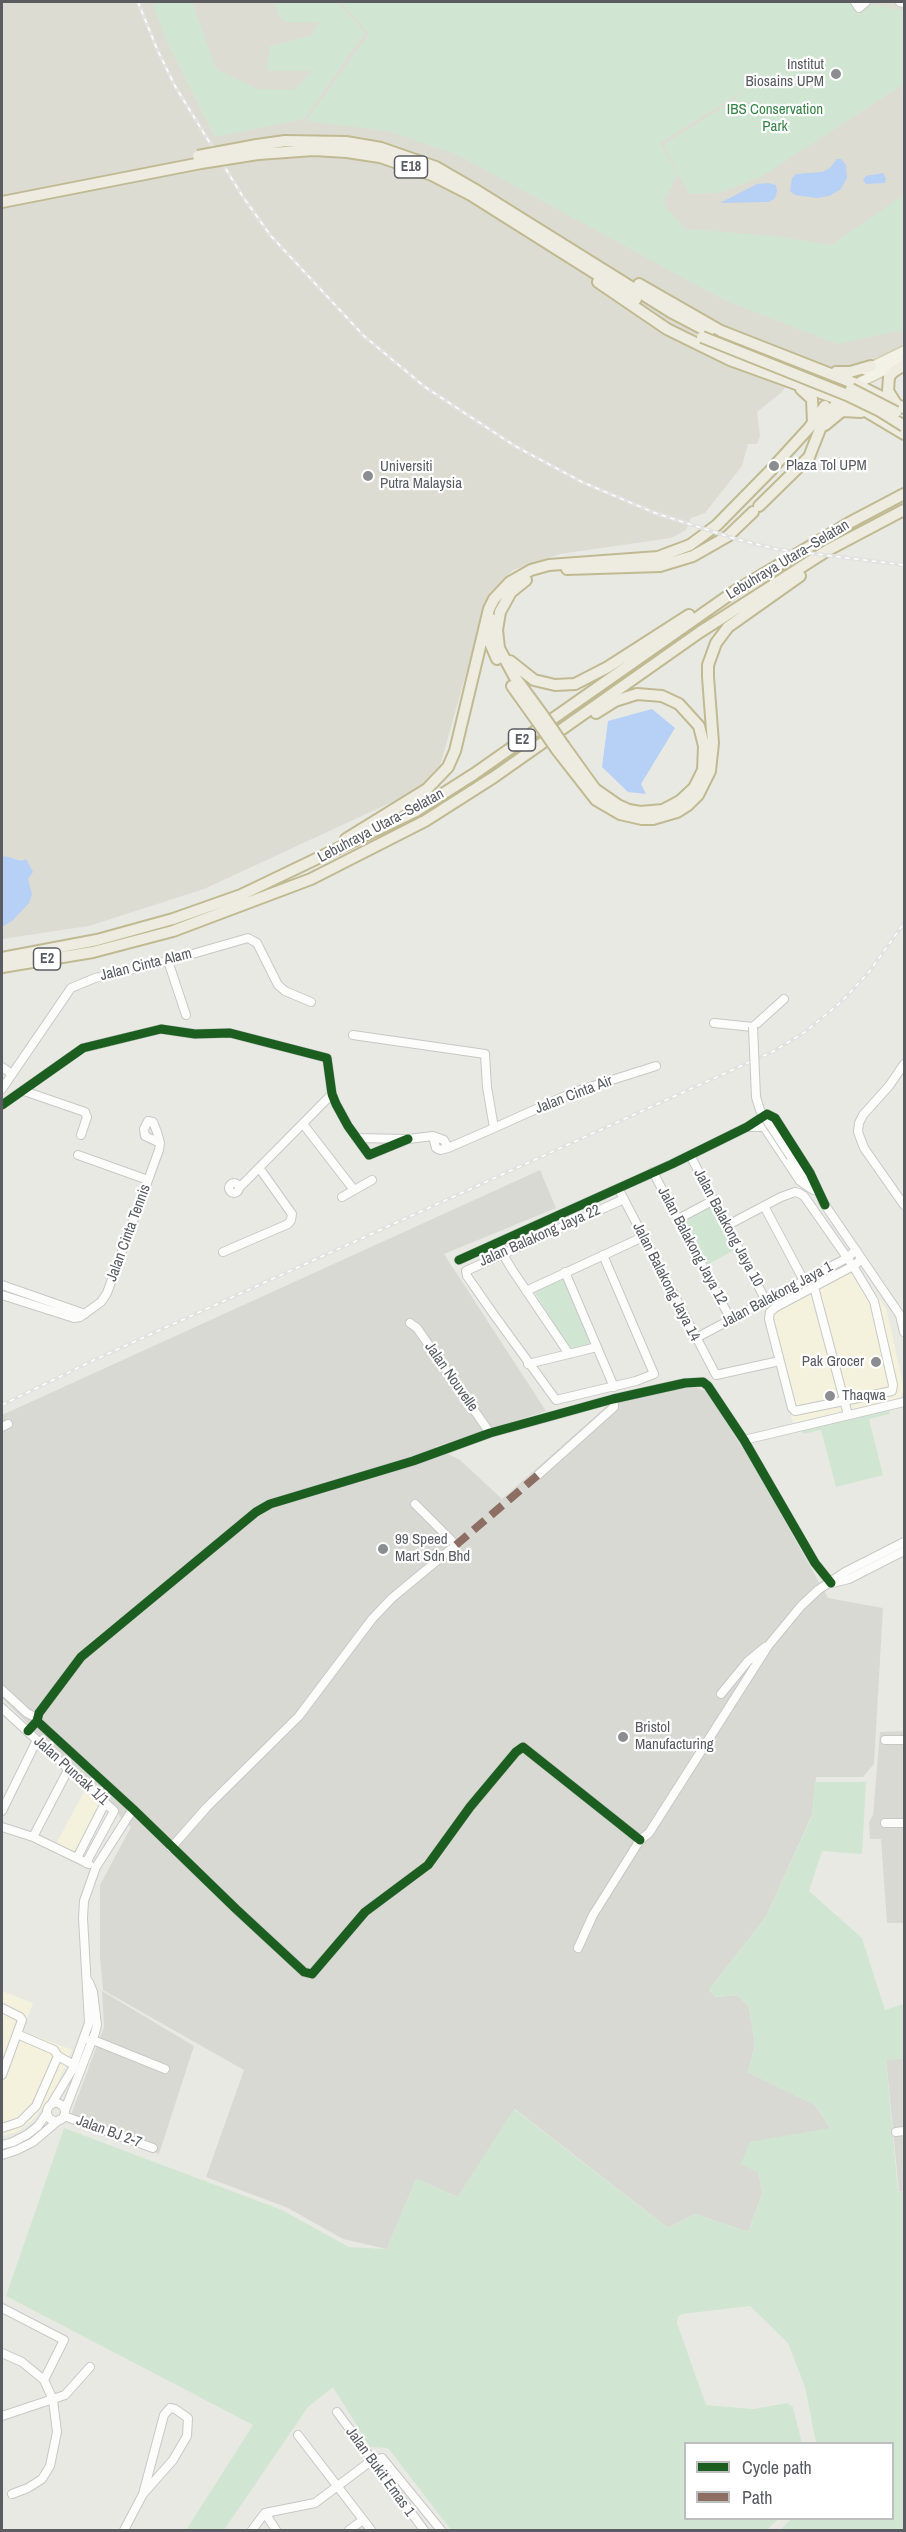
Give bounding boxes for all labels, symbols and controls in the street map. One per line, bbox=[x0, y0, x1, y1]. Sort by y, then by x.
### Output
place label: Institut Biosains UPM bbox=[745, 56, 824, 91]
marker: Institut Biosains UPM bbox=[829, 67, 843, 81]
park label: IBS Conservation Park bbox=[727, 101, 823, 136]
road number: E18 bbox=[394, 156, 428, 178]
place label: Plaza Tol UPM bbox=[786, 457, 867, 475]
place label: Universiti Putra Malaysia bbox=[380, 458, 462, 493]
marker: Plaza Tol UPM bbox=[767, 459, 781, 473]
marker: Universiti Putra Malaysia bbox=[361, 469, 375, 483]
street label: Lebuhraya Utara–Selatan bbox=[723, 516, 853, 604]
road number: E2 bbox=[508, 729, 536, 751]
street label: Lebuhraya Utara–Selatan bbox=[315, 785, 447, 867]
street label: Jalan Cinta Alam bbox=[98, 945, 194, 985]
road number: E2 bbox=[34, 948, 60, 970]
street label: Jalan Cinta Air bbox=[533, 1072, 615, 1118]
street label: Jalan Balakong Jaya 10 bbox=[689, 1166, 767, 1290]
street label: Jalan Cinta Tennis bbox=[103, 1182, 155, 1284]
street label: Jalan Balakong Jaya 12 bbox=[653, 1184, 731, 1308]
street label: Jalan Balakong Jaya 22 bbox=[477, 1201, 603, 1271]
street label: Jalan Balakong Jaya 14 bbox=[628, 1220, 704, 1344]
street label: Jalan Balakong Jaya 1 bbox=[718, 1258, 836, 1332]
street label: Jalan Nouvelle bbox=[420, 1339, 482, 1415]
place label: Pak Grocer bbox=[802, 1353, 864, 1371]
marker: Pak Grocer bbox=[869, 1355, 883, 1369]
place label: Thaqwa bbox=[842, 1387, 886, 1405]
marker: Thaqwa bbox=[823, 1389, 837, 1403]
place label: 99 Speed Mart Sdn Bhd bbox=[395, 1531, 470, 1566]
marker: 99 Speed Mart Sdn Bhd bbox=[376, 1542, 390, 1556]
place label: Bristol Manufacturing bbox=[635, 1719, 714, 1754]
marker: Bristol Manufacturing bbox=[616, 1730, 630, 1744]
street label: Jalan Puncak 1/1 bbox=[30, 1733, 112, 1809]
street label: Jalan BJ 2-7 bbox=[74, 2112, 144, 2152]
street label: Jalan Bukit Emas 1 bbox=[342, 2424, 418, 2520]
legend bbox=[684, 2442, 894, 2520]
text: Cycle path bbox=[742, 2455, 812, 2480]
text: Path bbox=[742, 2485, 772, 2510]

